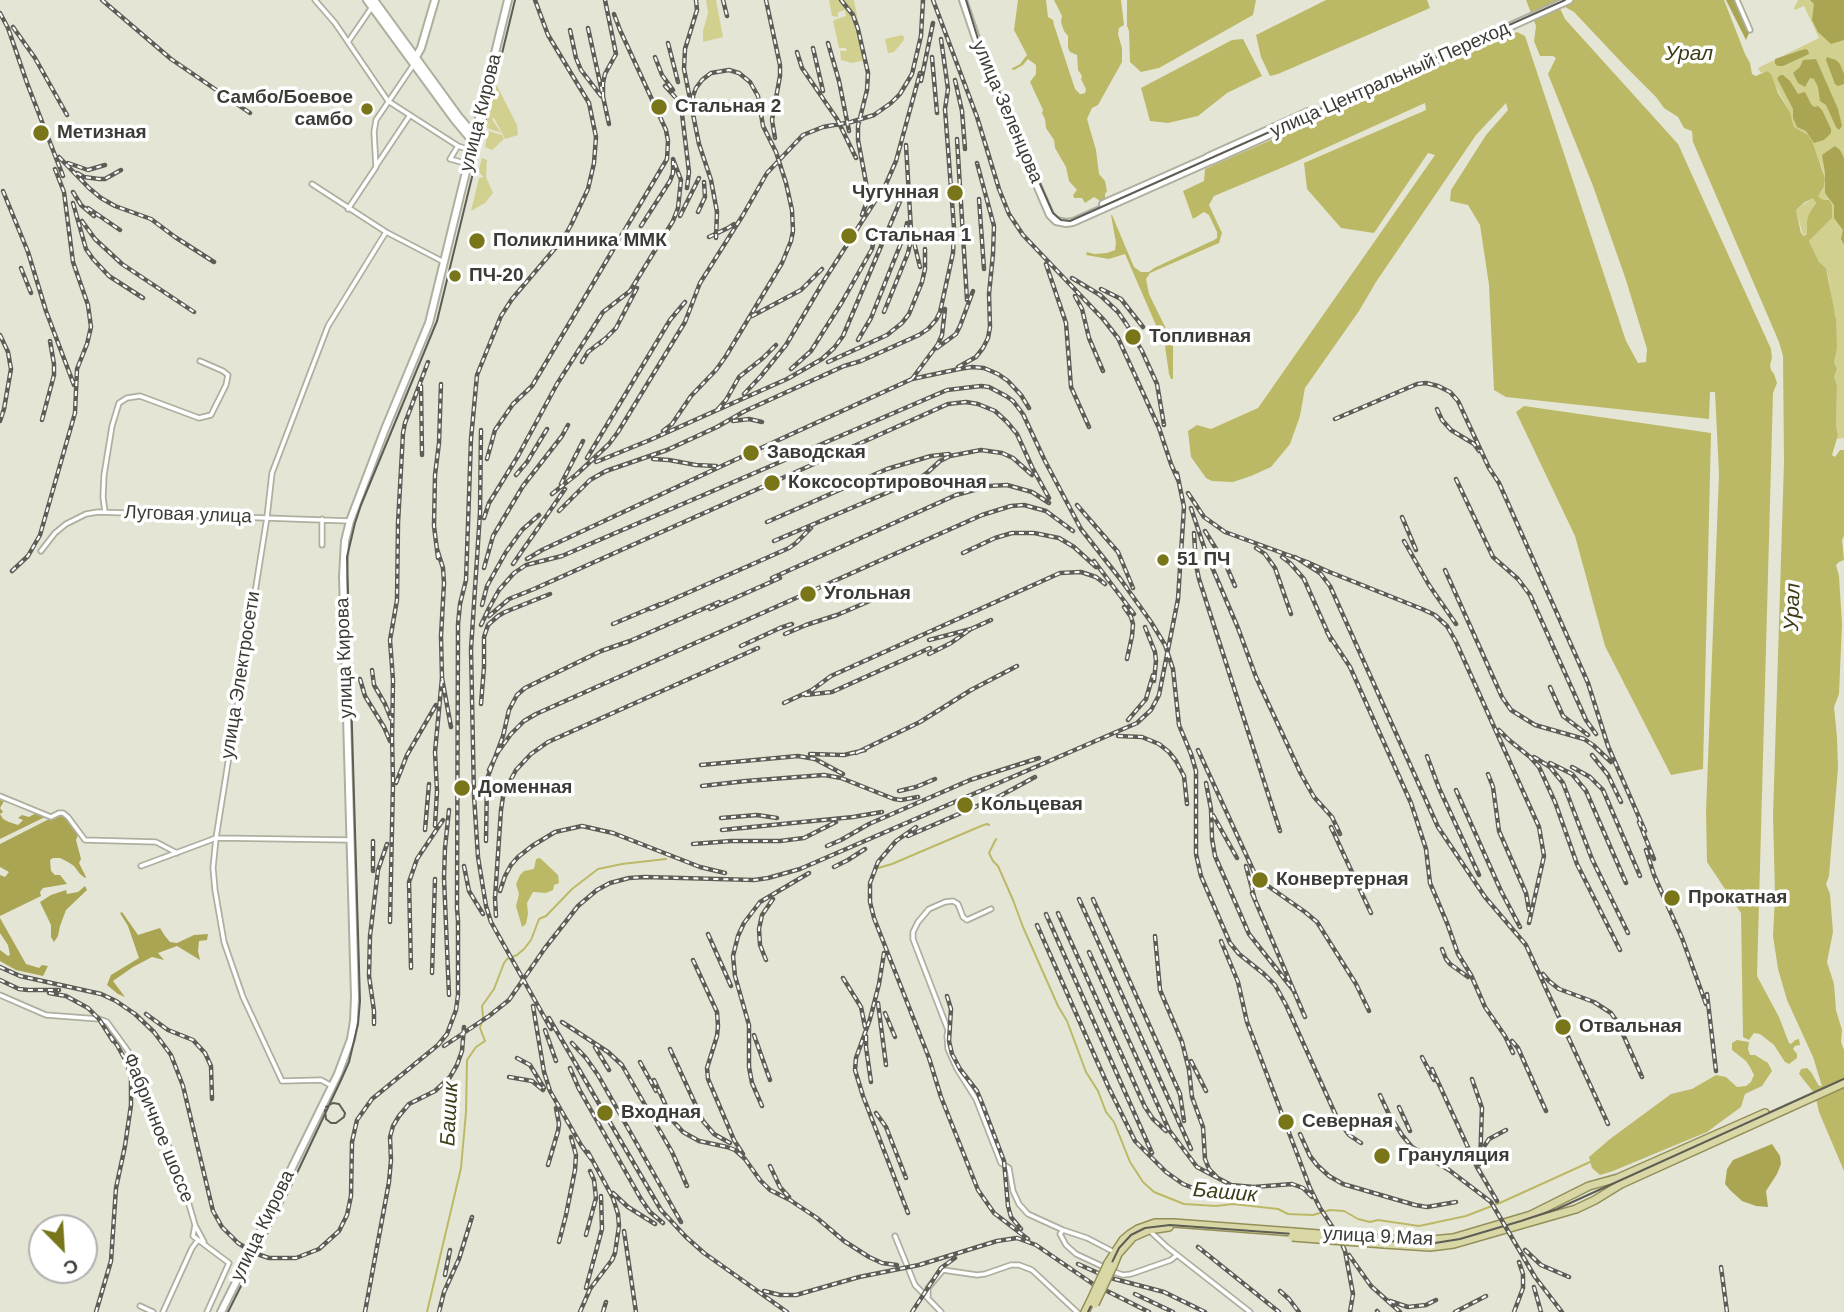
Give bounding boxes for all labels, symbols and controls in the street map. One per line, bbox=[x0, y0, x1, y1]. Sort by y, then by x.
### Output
street label: улица Центральный Переход bbox=[1267, 17, 1513, 143]
street label: улица Зеленцова bbox=[967, 37, 1047, 187]
water label: Урал bbox=[1665, 41, 1713, 67]
street label: улица Кирова bbox=[455, 52, 507, 174]
place label: Самбо/Боевое самбо bbox=[217, 87, 353, 131]
place label: Стальная 2 bbox=[675, 96, 781, 118]
marker: Стальная 2 bbox=[649, 97, 669, 117]
marker: Самбо/Боевое самбо bbox=[359, 101, 375, 117]
place label: Метизная bbox=[57, 122, 147, 144]
marker: Метизная bbox=[31, 123, 51, 143]
place label: Чугунная bbox=[852, 182, 939, 204]
marker: Чугунная bbox=[945, 183, 965, 203]
place label: Стальная 1 bbox=[865, 225, 971, 247]
marker: Стальная 1 bbox=[839, 226, 859, 246]
place label: Поликлиника ММК bbox=[493, 230, 667, 252]
marker: Поликлиника ММК bbox=[467, 231, 487, 251]
place label: ПЧ-20 bbox=[469, 265, 523, 287]
marker: ПЧ-20 bbox=[447, 268, 463, 284]
place label: Топливная bbox=[1149, 326, 1251, 348]
marker: Топливная bbox=[1123, 327, 1143, 347]
place label: Заводская bbox=[767, 442, 866, 464]
marker: Заводская bbox=[741, 443, 761, 463]
place label: Коксосортировочная bbox=[788, 472, 987, 494]
marker: Коксосортировочная bbox=[762, 473, 782, 493]
street label: Луговая улица bbox=[124, 501, 252, 529]
place label: 51 ПЧ bbox=[1177, 549, 1230, 571]
marker: 51 ПЧ bbox=[1155, 552, 1171, 568]
water label: Урал bbox=[1780, 582, 1806, 632]
place label: Угольная bbox=[824, 583, 911, 605]
marker: Угольная bbox=[798, 584, 818, 604]
street label: улица Электросети bbox=[216, 590, 266, 760]
street label: улица Кирова bbox=[331, 597, 359, 719]
place label: Доменная bbox=[478, 777, 572, 799]
marker: Доменная bbox=[452, 778, 472, 798]
place label: Кольцевая bbox=[981, 794, 1083, 816]
marker: Кольцевая bbox=[955, 795, 975, 815]
place label: Конвертерная bbox=[1276, 869, 1409, 891]
marker: Конвертерная bbox=[1250, 870, 1270, 890]
place label: Прокатная bbox=[1688, 887, 1787, 909]
marker: Прокатная bbox=[1662, 888, 1682, 908]
place label: Отвальная bbox=[1579, 1016, 1682, 1038]
marker: Отвальная bbox=[1553, 1017, 1573, 1037]
street label: Фабричное шоссе bbox=[118, 1050, 198, 1206]
water label: Башик bbox=[436, 1081, 464, 1147]
place label: Входная bbox=[621, 1102, 701, 1124]
marker: Входная bbox=[595, 1103, 615, 1123]
place label: Северная bbox=[1302, 1111, 1393, 1133]
marker: Северная bbox=[1276, 1112, 1296, 1132]
place label: Грануляция bbox=[1398, 1145, 1510, 1167]
marker: Грануляция bbox=[1372, 1146, 1392, 1166]
street label: улица Кирова bbox=[226, 1167, 300, 1285]
water label: Башик bbox=[1192, 1178, 1258, 1208]
north arrow bbox=[28, 1214, 98, 1284]
street label: улица 9 Мая bbox=[1322, 1223, 1434, 1251]
text: С bbox=[60, 1254, 81, 1279]

